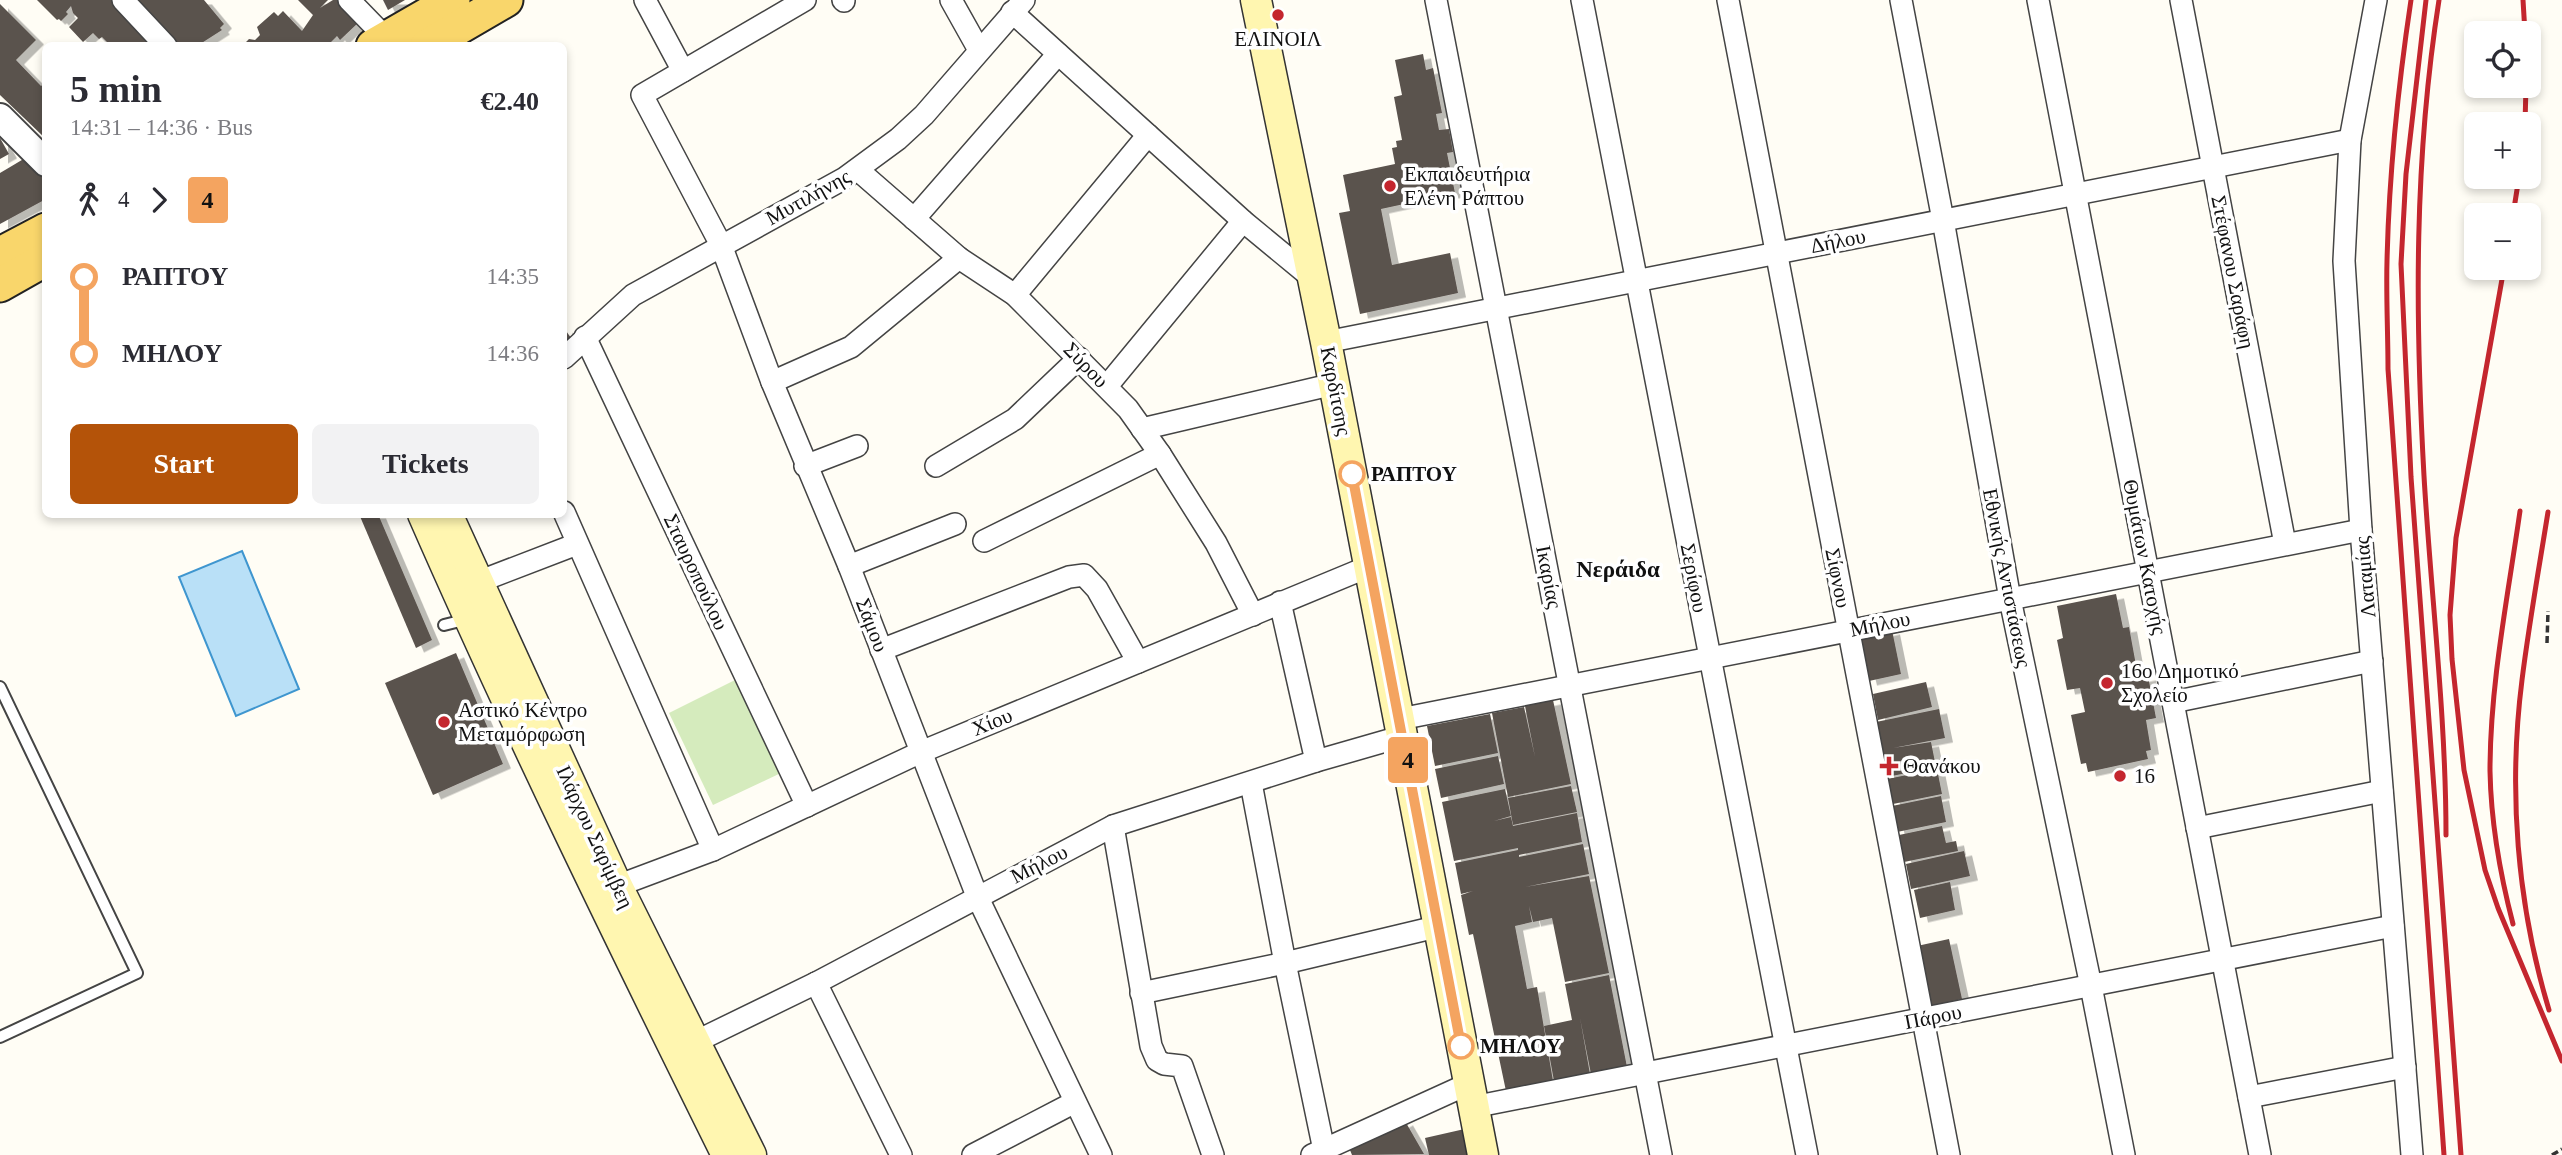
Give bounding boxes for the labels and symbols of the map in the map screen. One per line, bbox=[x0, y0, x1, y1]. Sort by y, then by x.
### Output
marker: ΕΛΙΝΟΙΛ bbox=[1270, 7, 1286, 23]
place label: ΕΛΙΝΟΙΛ bbox=[1234, 27, 1323, 51]
place label: Εκπαιδευτήρια Ελένη Ράπτου bbox=[1404, 162, 1530, 210]
street label: Μυτιλήνης bbox=[762, 164, 855, 230]
marker: Εκπαιδευτήρια Ελένη Ράπτου bbox=[1382, 178, 1398, 194]
street label: Στέφανου Σαράφη bbox=[2206, 193, 2260, 351]
street label: Δήλου bbox=[1808, 224, 1868, 258]
street label: Σύρου bbox=[1059, 337, 1113, 393]
street label: Καρδίτσης bbox=[1316, 344, 1357, 438]
marker: ΡΑΠΤΟΥ bbox=[1339, 461, 1365, 487]
place label: ΡΑΠΤΟΥ bbox=[1371, 462, 1457, 486]
street label: Θυμάτων Κατοχής bbox=[2118, 477, 2172, 637]
street label: Εθνικής Αντιστάσεως bbox=[1978, 486, 2036, 670]
street label: Σταυροπούλου bbox=[659, 510, 733, 634]
street label: Λαταμίας bbox=[2349, 534, 2381, 619]
street label: Σερίφου bbox=[1676, 541, 1712, 615]
street label: Ικαρίας bbox=[1531, 543, 1567, 611]
street label: Σίφνου bbox=[1820, 546, 1856, 610]
district label: Νεράιδα bbox=[1576, 557, 1660, 582]
street label: Σάμου bbox=[851, 595, 893, 655]
street label: Μήλου bbox=[1848, 606, 1912, 642]
place label: 16o Δημοτικό Σχολείο bbox=[2121, 659, 2239, 707]
marker: 16o Δημοτικό Σχολείο bbox=[2099, 675, 2115, 691]
place label: Αστικό Κέντρο Μεταμόρφωση bbox=[458, 698, 587, 746]
street label: Χίου bbox=[968, 703, 1016, 741]
marker: Αστικό Κέντρο Μεταμόρφωση bbox=[436, 714, 452, 730]
line badge: 4 bbox=[1385, 737, 1431, 783]
place label: Θανάκου bbox=[1903, 754, 1981, 778]
marker: Θανάκου bbox=[1881, 758, 1897, 774]
street label: Ιλάρχου Σαρίμβεη bbox=[551, 762, 639, 912]
place label: 16 bbox=[2134, 764, 2155, 788]
marker: 16 bbox=[2112, 768, 2128, 784]
street label: Μήλου bbox=[1006, 840, 1072, 888]
street label: Πάρου bbox=[1902, 1000, 1964, 1034]
marker: ΜΗΛΟΥ bbox=[1448, 1033, 1474, 1059]
place label: ΜΗΛΟΥ bbox=[1480, 1034, 1561, 1058]

